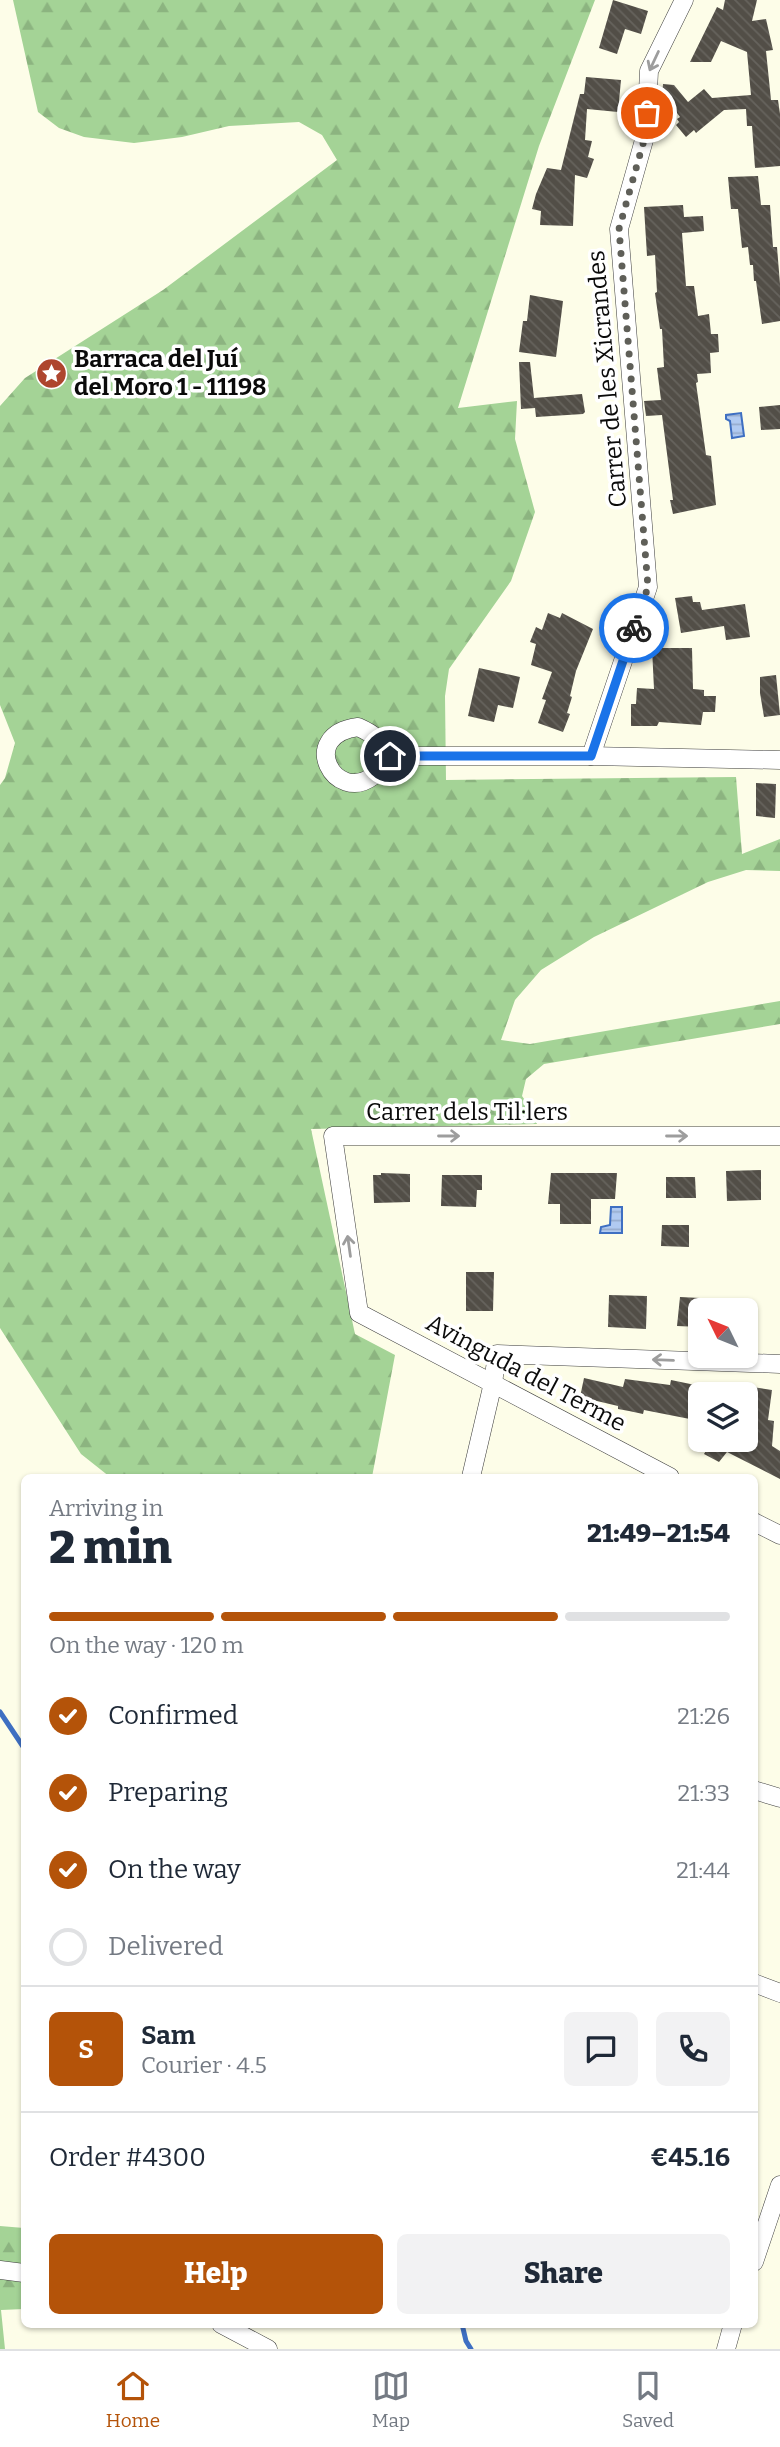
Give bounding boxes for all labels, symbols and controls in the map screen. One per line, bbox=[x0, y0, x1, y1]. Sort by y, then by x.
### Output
one-way arrow bbox=[647, 50, 661, 71]
pin bbox=[617, 83, 677, 143]
icon: bag bbox=[628, 94, 666, 132]
street label: Carrer de les Xicrandes bbox=[582, 249, 632, 509]
place label: Barraca del Juí del Moro 1 - 11198 bbox=[74, 345, 267, 401]
place icon: Barraca del Juí del Moro 1 - 11198 bbox=[34, 356, 68, 390]
courier bbox=[599, 593, 669, 663]
icon: bike bbox=[615, 609, 653, 647]
pin bbox=[360, 726, 420, 786]
icon: home bbox=[371, 737, 409, 775]
street label: Carrer dels Til·lers bbox=[366, 1098, 568, 1126]
one-way arrow bbox=[437, 1129, 460, 1143]
one-way arrow bbox=[665, 1129, 688, 1143]
one-way arrow bbox=[342, 1235, 355, 1258]
north arrow bbox=[688, 1298, 758, 1368]
map controls bbox=[688, 1298, 758, 1452]
street label: Avinguda del Terme bbox=[421, 1308, 631, 1438]
one-way arrow bbox=[652, 1353, 675, 1366]
button: layers bbox=[688, 1382, 758, 1452]
text: Arriving in bbox=[49, 1494, 163, 1522]
text: 21:49–21:54 bbox=[587, 1518, 730, 1549]
text: 2 min bbox=[49, 1520, 172, 1575]
text: On the way · 120 m bbox=[49, 1631, 244, 1659]
icon: check bbox=[49, 1697, 87, 1735]
text: Confirmed bbox=[108, 1700, 238, 1731]
text: 21:26 bbox=[677, 1702, 730, 1730]
icon: check bbox=[49, 1774, 87, 1812]
text: Preparing bbox=[108, 1777, 228, 1808]
text: 21:33 bbox=[677, 1779, 730, 1807]
icon: check bbox=[49, 1851, 87, 1889]
text: On the way bbox=[108, 1854, 241, 1885]
text: 21:44 bbox=[676, 1856, 730, 1884]
text: Delivered bbox=[108, 1931, 223, 1962]
button: chat bbox=[564, 2012, 638, 2086]
button: phone bbox=[656, 2012, 730, 2086]
text: Sam bbox=[141, 2020, 196, 2051]
text: S bbox=[78, 2034, 94, 2065]
text: Courier · 4.5 bbox=[141, 2051, 267, 2079]
text: Order #4300 bbox=[49, 2142, 206, 2173]
text: €45.16 bbox=[650, 2142, 730, 2173]
button: Help bbox=[49, 2234, 383, 2314]
button: Share bbox=[397, 2234, 730, 2314]
tab: Home bbox=[106, 2367, 160, 2432]
tab: Map bbox=[372, 2367, 410, 2432]
tab: Saved bbox=[622, 2367, 674, 2432]

